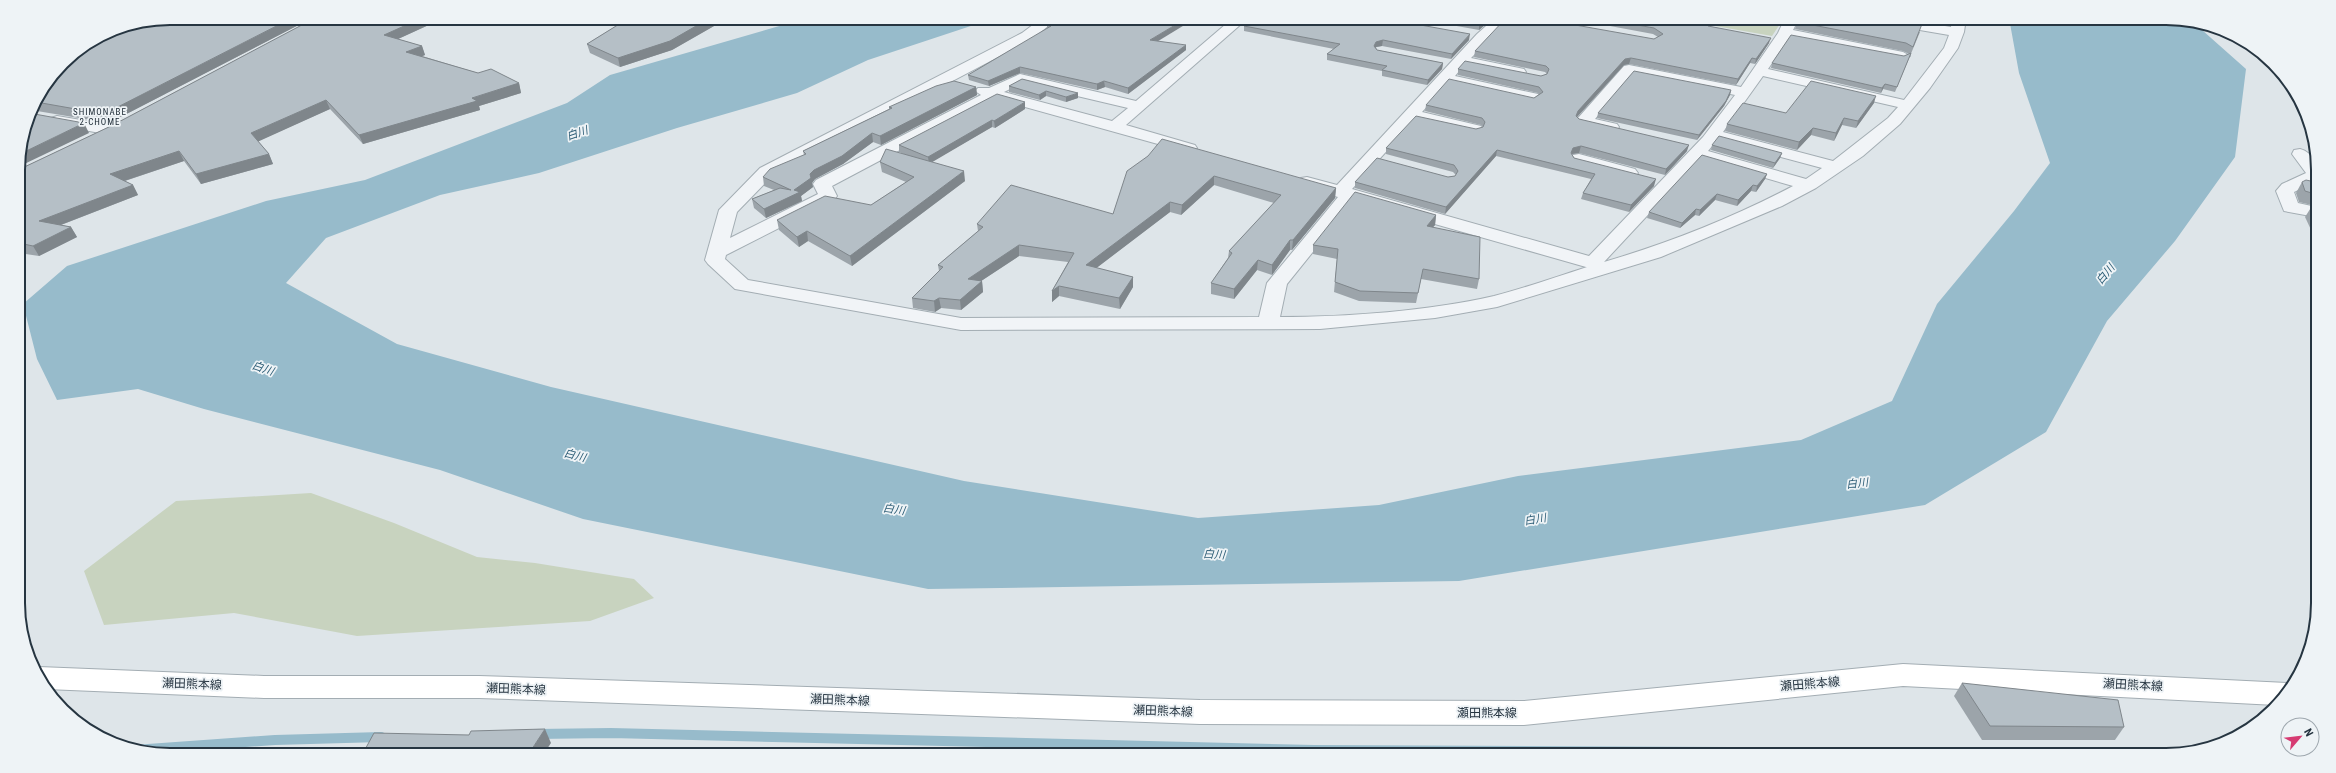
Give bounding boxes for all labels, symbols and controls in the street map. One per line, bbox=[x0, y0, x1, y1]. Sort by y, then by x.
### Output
district label: SHIMONABE 2-CHOME bbox=[73, 107, 127, 127]
water label: 白川 bbox=[565, 123, 591, 143]
water label: 白川 bbox=[2093, 261, 2118, 287]
water label: 白川 bbox=[250, 359, 276, 379]
water label: 白川 bbox=[563, 447, 588, 465]
water label: 白川 bbox=[1845, 476, 1870, 491]
water label: 白川 bbox=[882, 502, 907, 518]
water label: 白川 bbox=[1523, 511, 1548, 528]
water label: 白川 bbox=[1203, 547, 1226, 562]
street label: 瀬田熊本線 bbox=[1779, 674, 1841, 694]
street label: 瀬田熊本線 bbox=[162, 676, 222, 692]
street label: 瀬田熊本線 bbox=[2103, 676, 2163, 694]
street label: 瀬田熊本線 bbox=[486, 681, 546, 697]
street label: 瀬田熊本線 bbox=[810, 692, 870, 708]
street label: 瀬田熊本線 bbox=[1133, 703, 1193, 719]
street label: 瀬田熊本線 bbox=[1457, 706, 1517, 720]
north arrow bbox=[2280, 717, 2320, 757]
text: N bbox=[2301, 727, 2316, 739]

